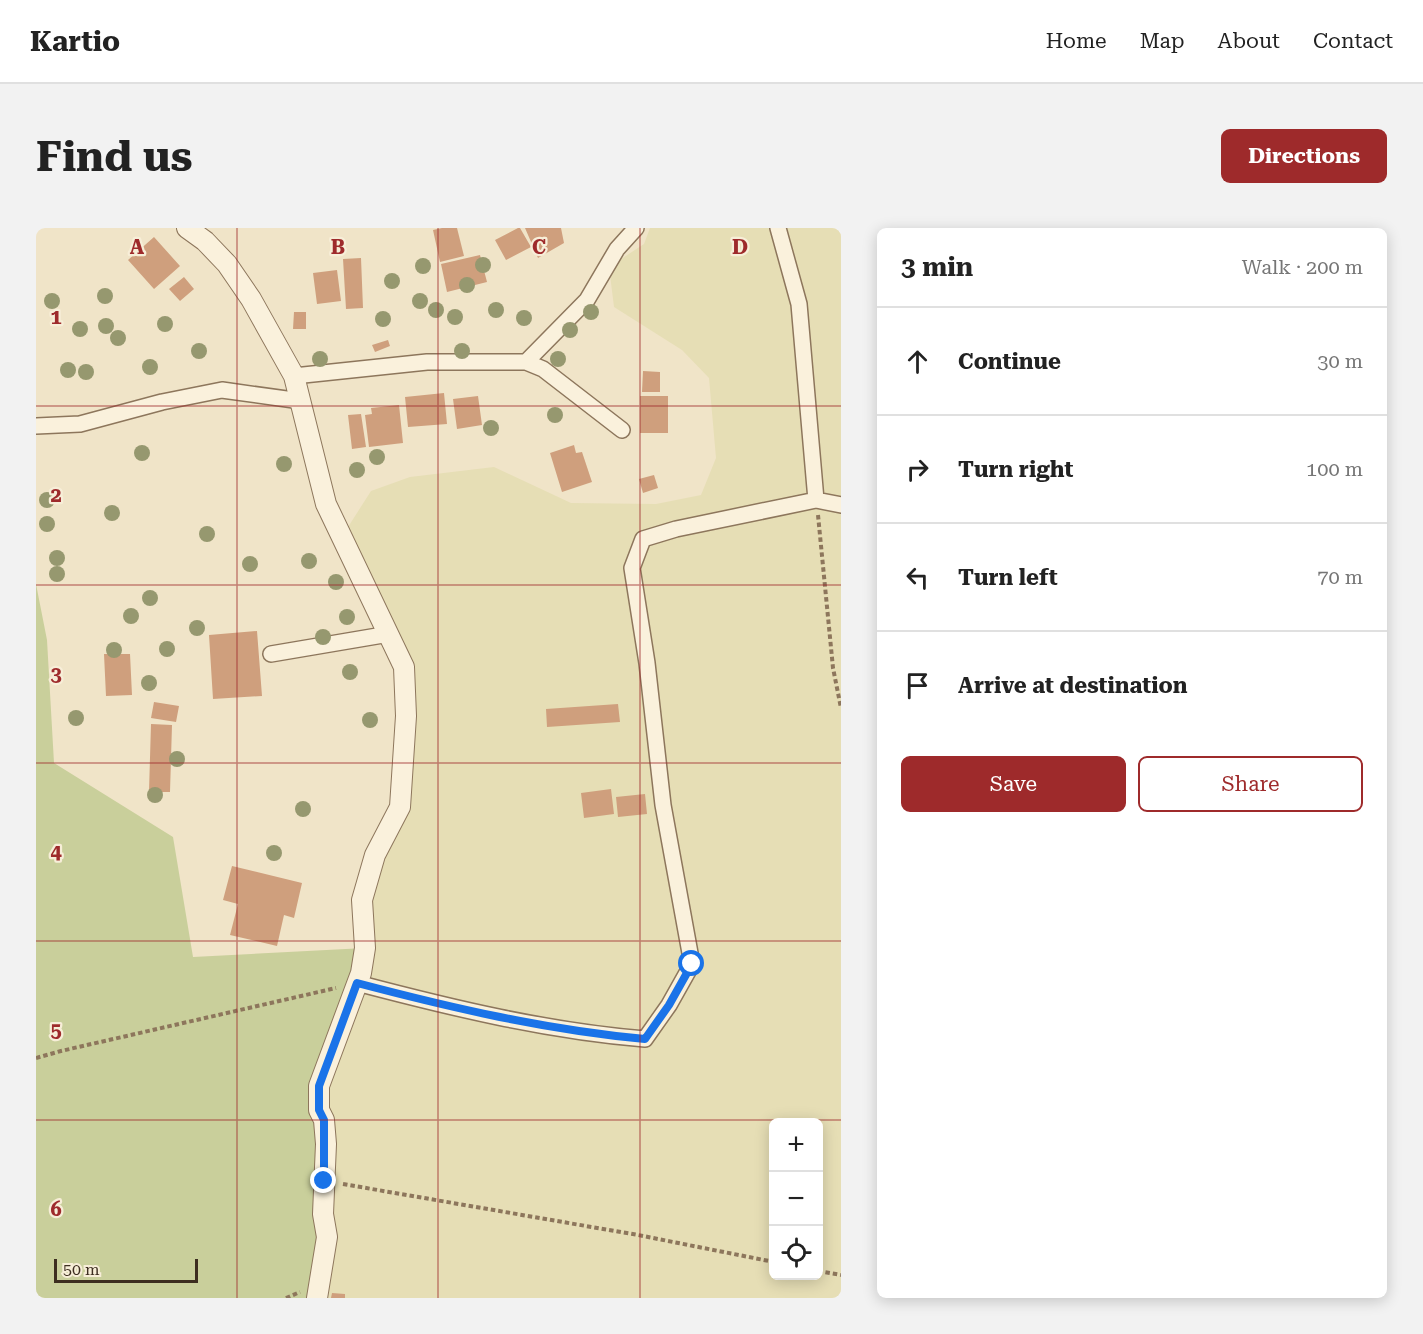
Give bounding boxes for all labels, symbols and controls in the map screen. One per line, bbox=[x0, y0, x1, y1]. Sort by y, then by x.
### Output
text: Kartio bbox=[30, 25, 120, 58]
text: Home bbox=[1046, 29, 1107, 53]
text: Map bbox=[1140, 29, 1185, 53]
text: About bbox=[1218, 29, 1280, 53]
text: Contact bbox=[1313, 29, 1393, 53]
button: Directions bbox=[1221, 129, 1387, 183]
text: Find us bbox=[36, 132, 193, 181]
text: A bbox=[130, 235, 145, 259]
text: B bbox=[331, 235, 345, 259]
text: C bbox=[532, 235, 546, 259]
text: D bbox=[732, 235, 748, 259]
text: 3 min bbox=[901, 252, 973, 282]
text: Walk · 200 m bbox=[1242, 255, 1363, 279]
text: 1 bbox=[50, 305, 62, 329]
icon: ahead bbox=[901, 345, 934, 378]
text: Continue bbox=[958, 349, 1061, 374]
text: 30 m bbox=[1317, 349, 1363, 373]
icon: right bbox=[901, 453, 934, 486]
text: Turn right bbox=[958, 457, 1073, 482]
text: 100 m bbox=[1306, 457, 1363, 481]
text: 2 bbox=[50, 483, 62, 507]
icon: left bbox=[901, 561, 934, 594]
text: Turn left bbox=[958, 565, 1058, 590]
text: 70 m bbox=[1317, 565, 1363, 589]
text: 3 bbox=[50, 662, 62, 686]
icon: arrive bbox=[901, 669, 934, 702]
text: Arrive at destination bbox=[958, 673, 1187, 698]
button: Save bbox=[901, 756, 1126, 812]
button: Share bbox=[1138, 756, 1363, 812]
text: 4 bbox=[50, 840, 62, 864]
route start bbox=[678, 950, 704, 976]
text: 5 bbox=[50, 1018, 62, 1042]
map controls bbox=[769, 1118, 823, 1280]
button: + bbox=[769, 1118, 823, 1172]
route end bbox=[310, 1167, 336, 1193]
button: − bbox=[769, 1172, 823, 1226]
text: 6 bbox=[50, 1197, 62, 1221]
button: locate bbox=[769, 1226, 823, 1280]
scale bar bbox=[54, 1256, 198, 1284]
text: 50 m bbox=[63, 1260, 100, 1279]

